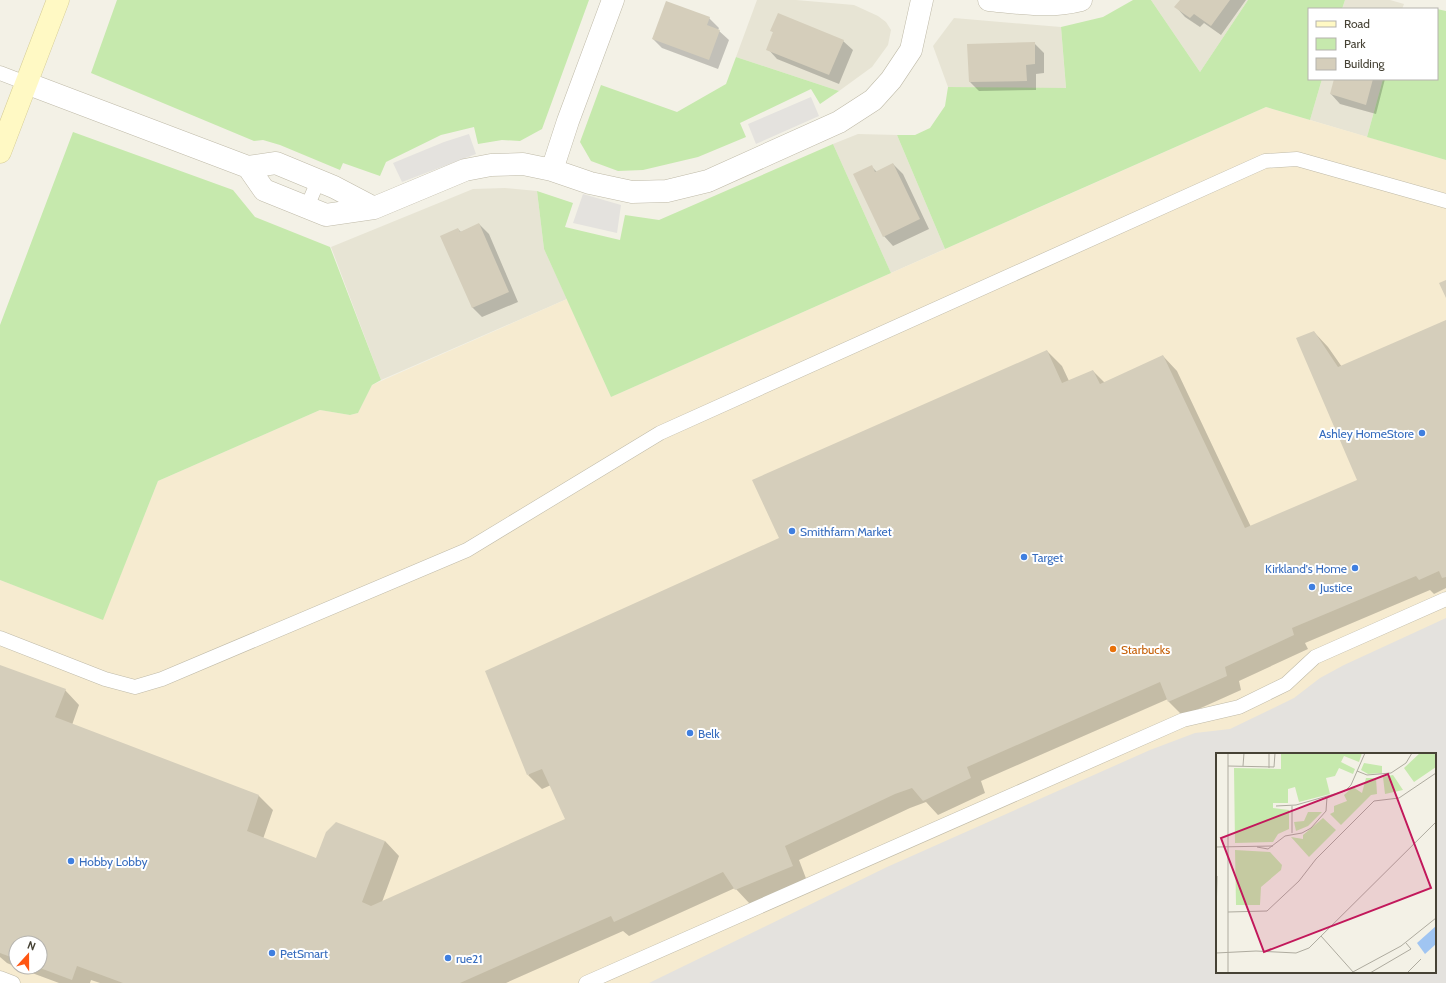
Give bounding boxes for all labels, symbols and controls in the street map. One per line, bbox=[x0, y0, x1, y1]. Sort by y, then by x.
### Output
legend bbox=[1308, 8, 1438, 80]
text: Road bbox=[1344, 16, 1370, 31]
text: Park bbox=[1344, 36, 1366, 51]
text: Building bbox=[1344, 56, 1386, 71]
place label: Ashley HomeStore bbox=[1319, 426, 1414, 441]
marker: Ashley HomeStore bbox=[1417, 428, 1427, 438]
place label: Smithfarm Market bbox=[800, 524, 892, 539]
marker: Smithfarm Market bbox=[787, 526, 797, 536]
place label: Target bbox=[1032, 550, 1063, 565]
marker: Target bbox=[1019, 552, 1029, 562]
place label: Kirkland's Home bbox=[1265, 561, 1347, 576]
marker: Kirkland's Home bbox=[1350, 563, 1360, 573]
place label: Justice bbox=[1319, 580, 1352, 595]
marker: Justice bbox=[1307, 582, 1317, 592]
place label: Starbucks bbox=[1121, 642, 1170, 657]
marker: Starbucks bbox=[1108, 644, 1118, 654]
place label: Belk bbox=[698, 726, 720, 741]
marker: Belk bbox=[685, 728, 695, 738]
inset map bbox=[1216, 753, 1436, 973]
place label: Hobby Lobby bbox=[79, 854, 148, 869]
marker: Hobby Lobby bbox=[66, 856, 76, 866]
north arrow bbox=[8, 935, 48, 975]
text: N bbox=[25, 938, 38, 954]
place label: PetSmart bbox=[280, 946, 328, 961]
marker: PetSmart bbox=[267, 948, 277, 958]
place label: rue21 bbox=[456, 951, 482, 966]
marker: rue21 bbox=[443, 953, 453, 963]

